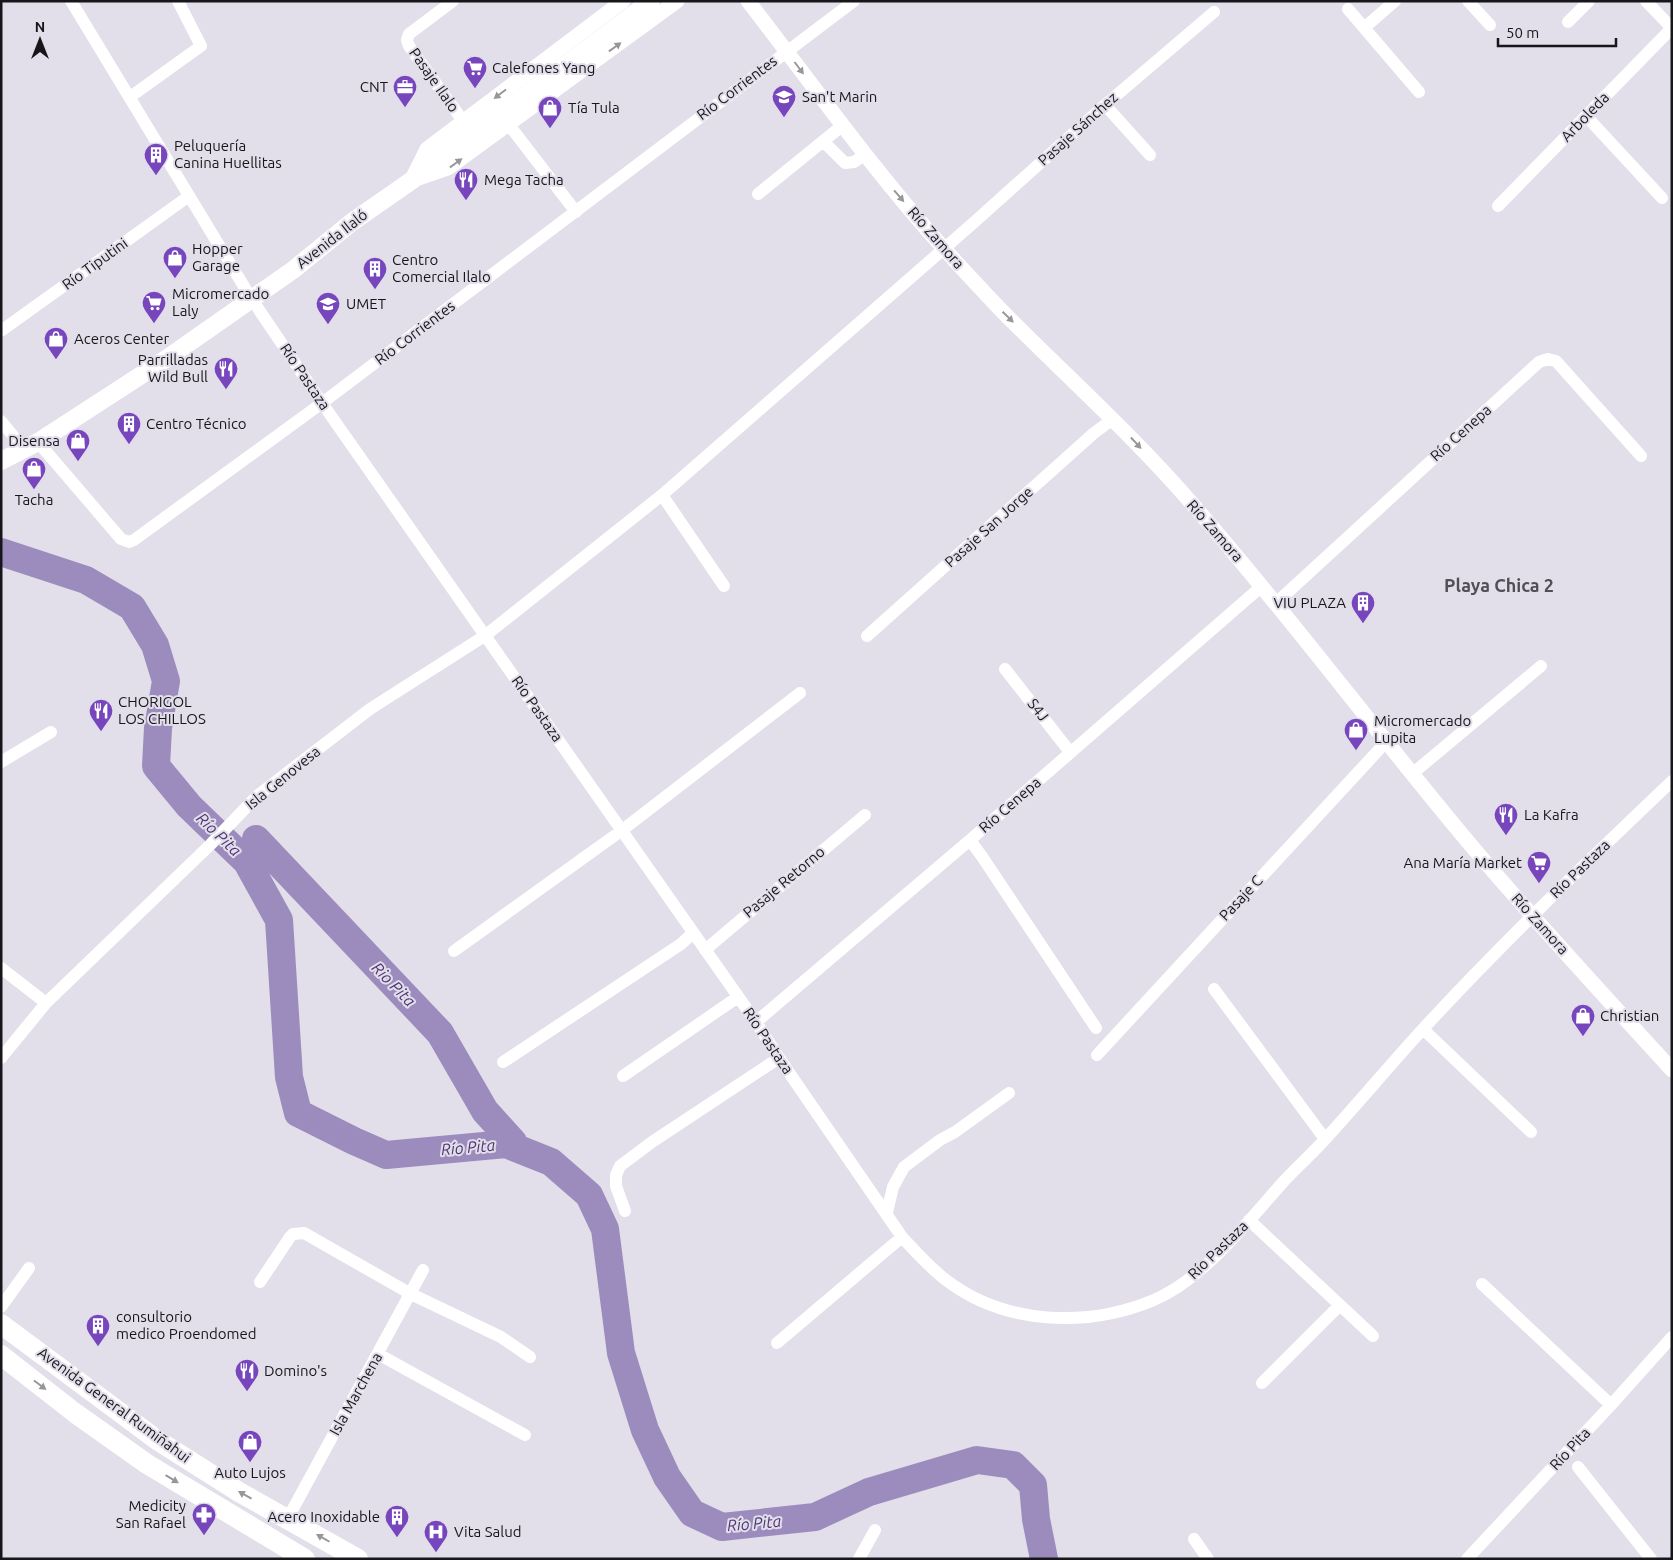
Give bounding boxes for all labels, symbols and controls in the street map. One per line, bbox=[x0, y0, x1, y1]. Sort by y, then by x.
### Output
north arrow bbox=[15, 15, 65, 65]
scale bar bbox=[1498, 15, 1616, 47]
text: N bbox=[35, 19, 45, 35]
text: 50 m bbox=[1506, 24, 1539, 41]
one-way arrow bbox=[609, 42, 622, 52]
street label: Pasaje Ilalo bbox=[406, 44, 463, 115]
street label: Río Corrientes bbox=[693, 52, 780, 123]
supermarket icon: Calefones Yang bbox=[462, 55, 488, 89]
place label: Calefones Yang bbox=[492, 59, 595, 76]
one-way arrow bbox=[794, 61, 805, 74]
office icon: CNT bbox=[392, 74, 418, 108]
place label: CNT bbox=[360, 78, 389, 95]
school or university icon: San't Marin bbox=[771, 84, 797, 118]
one-way arrow bbox=[494, 88, 507, 99]
place label: San't Marin bbox=[802, 88, 877, 105]
street label: Pasaje Sánchez bbox=[1034, 88, 1121, 169]
street label: Arboleda bbox=[1557, 89, 1612, 145]
shop icon: Tía Tula bbox=[537, 95, 563, 129]
place label: Tía Tula bbox=[568, 99, 620, 116]
place label: Peluquería Canina Huellitas bbox=[174, 137, 282, 171]
building icon: Peluquería Canina Huellitas bbox=[143, 142, 169, 176]
one-way arrow bbox=[449, 158, 463, 168]
restaurant icon: Mega Tacha bbox=[453, 167, 479, 201]
place label: Mega Tacha bbox=[484, 171, 564, 188]
one-way arrow bbox=[893, 190, 904, 202]
street label: Río Zamora bbox=[905, 203, 968, 272]
street label: Avenida Ilaló bbox=[293, 206, 371, 272]
street label: Río Tiputini bbox=[59, 234, 131, 293]
place label: Hopper Garage bbox=[192, 240, 243, 274]
shop icon: Hopper Garage bbox=[162, 245, 188, 279]
place label: Centro Comercial Ilalo bbox=[392, 251, 491, 285]
building icon: Centro Comercial Ilalo bbox=[362, 256, 388, 290]
place label: Micromercado Laly bbox=[172, 285, 269, 319]
supermarket icon: Micromercado Laly bbox=[141, 290, 167, 324]
school or university icon: UMET bbox=[315, 291, 341, 325]
place label: UMET bbox=[346, 295, 387, 312]
street label: Río Corrientes bbox=[371, 297, 458, 368]
one-way arrow bbox=[1001, 310, 1013, 322]
shop icon: Aceros Center bbox=[43, 326, 69, 360]
place label: Aceros Center bbox=[74, 330, 170, 347]
street label: Río Pastaza bbox=[277, 340, 334, 413]
place label: Parrilladas Wild Bull bbox=[138, 351, 208, 385]
restaurant icon: Parrilladas Wild Bull bbox=[213, 356, 239, 390]
street label: Río Cenepa bbox=[1427, 401, 1495, 464]
building icon: Centro Técnico bbox=[116, 411, 142, 445]
place label: Centro Técnico bbox=[146, 415, 247, 432]
shop icon: Disensa bbox=[65, 428, 91, 462]
place label: Disensa bbox=[8, 432, 60, 449]
one-way arrow bbox=[1130, 437, 1142, 449]
shop icon: Tacha bbox=[21, 456, 47, 490]
street label: Pasaje San Jorge bbox=[941, 483, 1036, 571]
place label: Tacha bbox=[15, 491, 53, 508]
street label: Río Zamora bbox=[1184, 496, 1247, 565]
district label: Playa Chica 2 bbox=[1444, 575, 1554, 595]
building icon: VIU PLAZA bbox=[1350, 590, 1376, 624]
place label: VIU PLAZA bbox=[1273, 594, 1346, 611]
street label: Río Pastaza bbox=[509, 673, 566, 745]
place label: CHORIGOL LOS CHILLOS bbox=[118, 693, 206, 727]
street label: S4J bbox=[1024, 695, 1052, 724]
restaurant icon: CHORIGOL LOS CHILLOS bbox=[88, 698, 114, 732]
place label: Micromercado Lupita bbox=[1374, 712, 1471, 746]
shop icon: Micromercado Lupita bbox=[1343, 717, 1369, 751]
street label: Isla Genovesa bbox=[242, 742, 323, 813]
street label: Río Cenepa bbox=[975, 773, 1044, 836]
restaurant icon: La Kafra bbox=[1493, 802, 1519, 836]
place label: La Kafra bbox=[1524, 806, 1579, 823]
water label: Río Pita bbox=[193, 809, 245, 860]
street label: Río Pastaza bbox=[1546, 836, 1613, 901]
street label: Pasaje Retorno bbox=[739, 843, 828, 921]
supermarket icon: Ana María Market bbox=[1526, 850, 1552, 884]
place label: Ana María Market bbox=[1403, 854, 1522, 871]
street label: Pasaje C bbox=[1216, 872, 1266, 924]
street label: Río Zamora bbox=[1508, 890, 1572, 958]
water label: Rio Pita bbox=[369, 958, 420, 1010]
shop icon: Christian bbox=[1570, 1003, 1596, 1037]
street label: Río Pastaza bbox=[740, 1004, 797, 1077]
place label: Christian bbox=[1600, 1007, 1659, 1024]
water label: Río Pita bbox=[440, 1136, 496, 1158]
street label: Río Pastaza bbox=[1184, 1217, 1251, 1282]
place label: consultorio medico Proendomed bbox=[116, 1308, 257, 1342]
building icon: consultorio medico Proendomed bbox=[85, 1313, 111, 1347]
street label: Avenida General Rumiñahui bbox=[35, 1343, 194, 1466]
street label: Isla Marchena bbox=[326, 1349, 385, 1438]
restaurant icon: Domino's bbox=[234, 1358, 260, 1392]
place label: Domino's bbox=[264, 1362, 327, 1379]
one-way arrow bbox=[33, 1379, 46, 1390]
street label: Río Pita bbox=[1546, 1424, 1593, 1473]
shop icon: Auto Lujos bbox=[237, 1429, 263, 1463]
place label: Auto Lujos bbox=[214, 1464, 286, 1481]
one-way arrow bbox=[165, 1475, 178, 1484]
one-way arrow bbox=[238, 1491, 253, 1499]
place label: Medicity San Rafael bbox=[116, 1497, 186, 1531]
pharmacy icon: Medicity San Rafael bbox=[191, 1502, 217, 1536]
building icon: Acero Inoxidable bbox=[384, 1504, 410, 1538]
place label: Acero Inoxidable bbox=[267, 1508, 380, 1525]
water label: Río Pita bbox=[726, 1512, 782, 1534]
hospital icon: Vita Salud bbox=[423, 1519, 449, 1553]
place label: Vita Salud bbox=[454, 1523, 522, 1540]
one-way arrow bbox=[317, 1534, 330, 1543]

